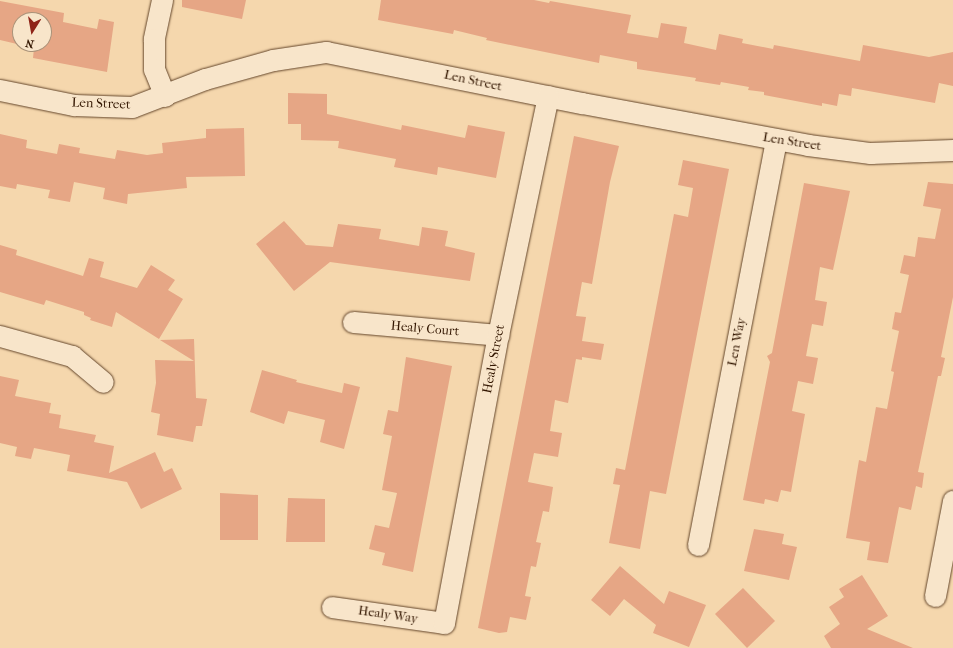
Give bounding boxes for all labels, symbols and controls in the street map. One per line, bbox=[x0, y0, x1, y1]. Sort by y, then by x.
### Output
north arrow bbox=[12, 12, 52, 52]
text: N bbox=[24, 36, 35, 50]
street label: Len Street bbox=[443, 67, 503, 95]
street label: Len Street bbox=[71, 95, 131, 113]
street label: Len Street bbox=[762, 130, 822, 154]
street label: Len Way bbox=[725, 316, 749, 368]
street label: Healy Court bbox=[390, 318, 460, 340]
street label: Healy Street bbox=[480, 323, 508, 395]
street label: Healy Way bbox=[357, 603, 419, 627]

